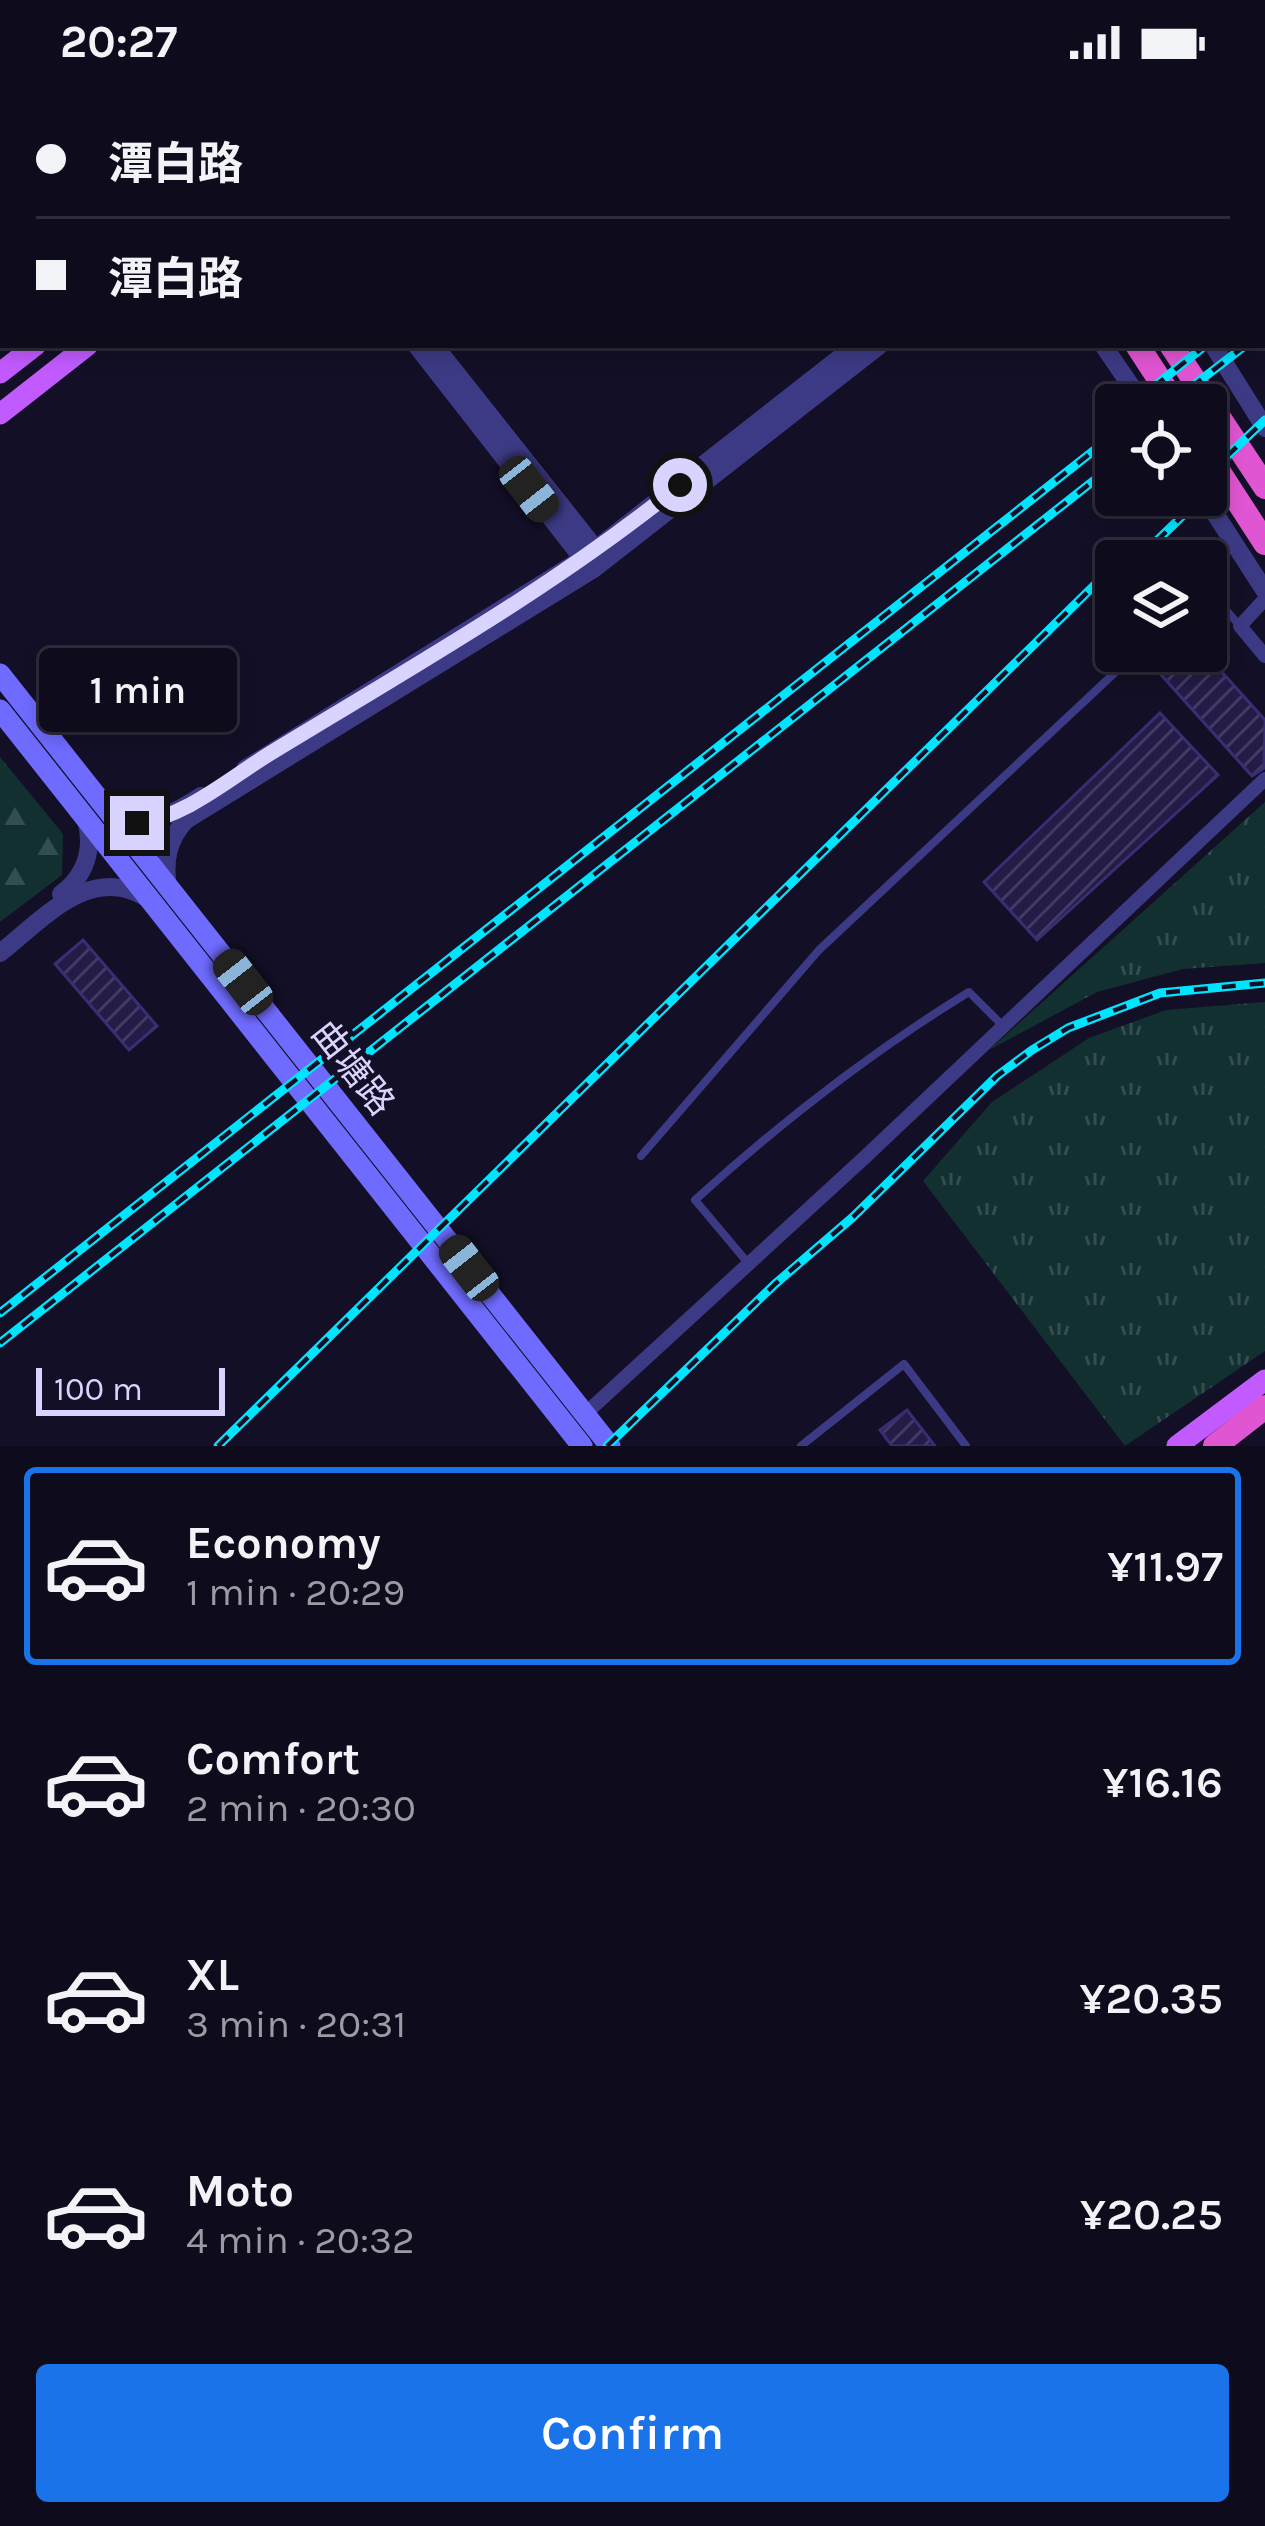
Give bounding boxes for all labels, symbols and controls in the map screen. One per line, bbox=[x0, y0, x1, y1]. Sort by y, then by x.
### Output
text: 20:27 bbox=[60, 16, 177, 68]
text: 潭白路 bbox=[108, 138, 243, 190]
text: 潭白路 bbox=[108, 253, 243, 305]
map controls bbox=[1095, 384, 1227, 672]
button: locate bbox=[1095, 384, 1227, 516]
car bbox=[493, 450, 565, 528]
route start bbox=[653, 458, 707, 512]
button: layers bbox=[1095, 540, 1227, 672]
callout: 1 min bbox=[38, 649, 236, 733]
text: 1 min bbox=[90, 667, 186, 713]
route end bbox=[110, 796, 164, 850]
car bbox=[207, 943, 279, 1021]
street label: 曲塘路 bbox=[303, 1013, 403, 1123]
car bbox=[433, 1229, 505, 1307]
scale bar bbox=[36, 1362, 225, 1415]
text: 100 m bbox=[54, 1370, 143, 1408]
icon: car bbox=[42, 1512, 150, 1620]
text: Economy bbox=[186, 1517, 381, 1569]
text: ¥11.97 bbox=[1107, 1540, 1223, 1592]
text: 1 min · 20:29 bbox=[186, 1569, 405, 1615]
icon: car bbox=[42, 1728, 150, 1836]
text: Comfort bbox=[186, 1733, 360, 1785]
text: ¥16.16 bbox=[1103, 1756, 1223, 1808]
text: 2 min · 20:30 bbox=[186, 1785, 416, 1831]
icon: car bbox=[42, 1944, 150, 2052]
text: XL bbox=[186, 1949, 239, 2001]
text: ¥20.35 bbox=[1079, 1972, 1223, 2024]
text: 3 min · 20:31 bbox=[186, 2001, 406, 2047]
icon: car bbox=[42, 2160, 150, 2268]
text: Moto bbox=[186, 2165, 294, 2217]
text: ¥20.25 bbox=[1080, 2188, 1223, 2240]
text: 4 min · 20:32 bbox=[186, 2217, 415, 2263]
button: Confirm bbox=[36, 2364, 1229, 2502]

